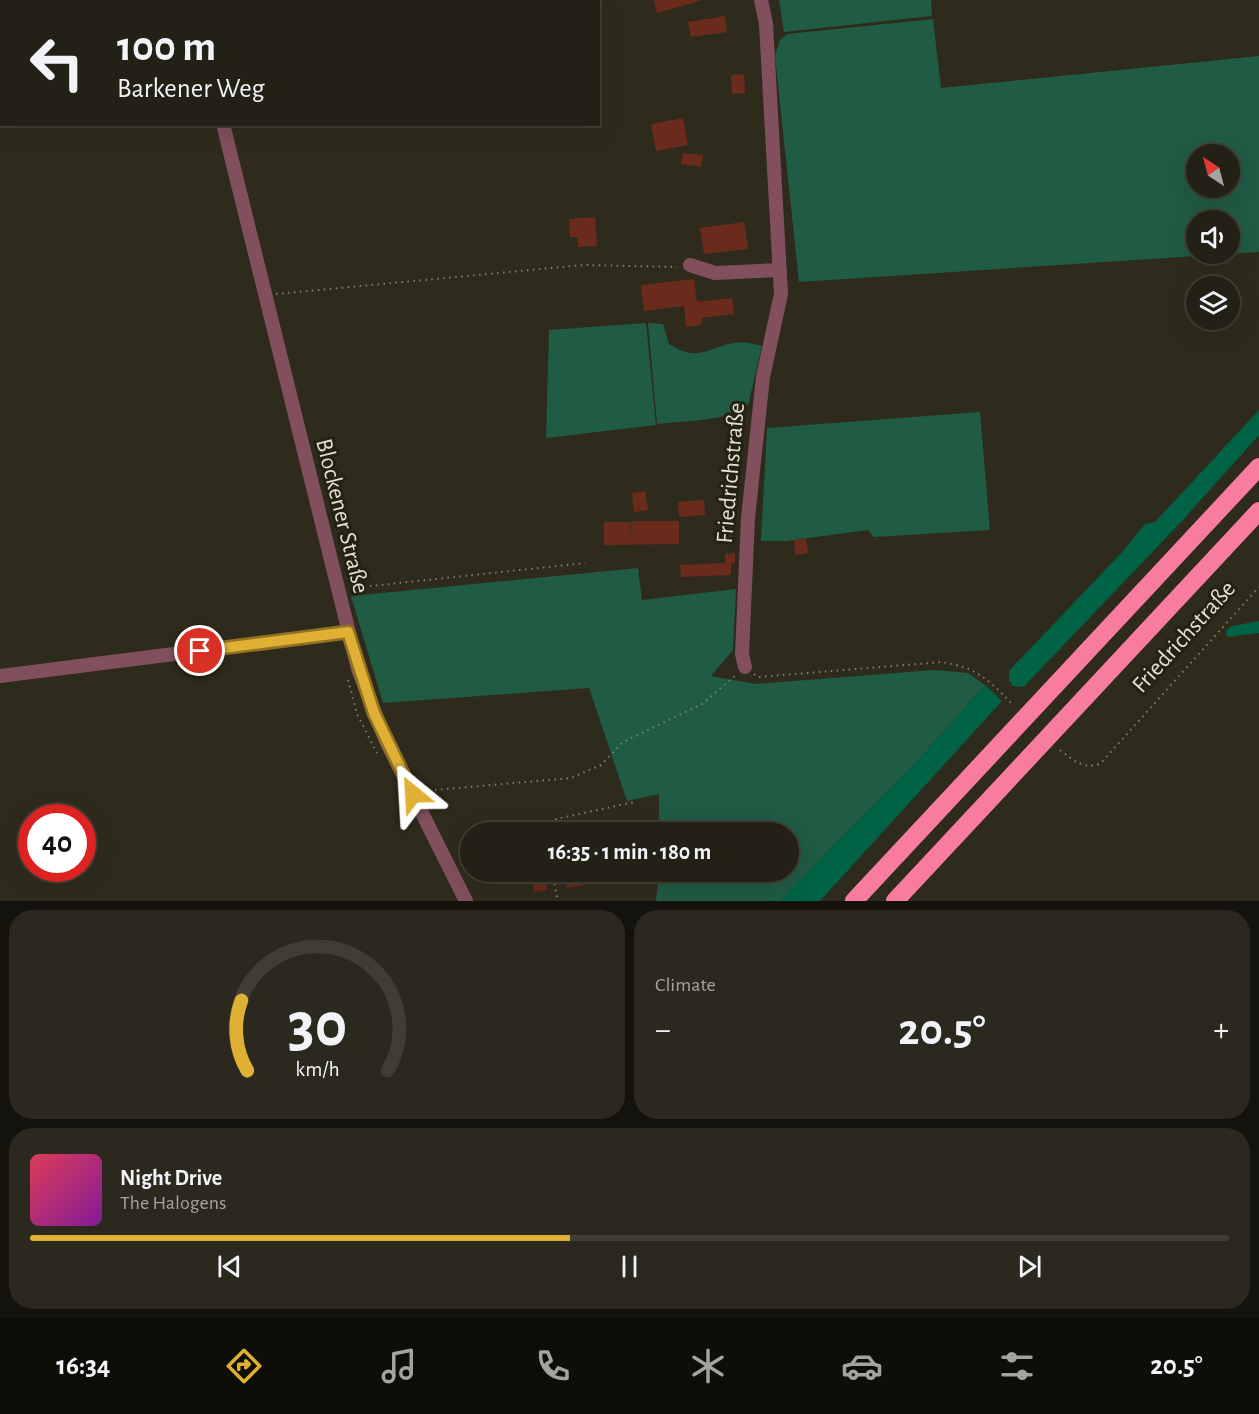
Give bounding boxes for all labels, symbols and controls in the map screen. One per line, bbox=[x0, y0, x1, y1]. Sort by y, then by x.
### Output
icon: left bbox=[18, 24, 96, 102]
text: 100 m bbox=[117, 26, 216, 68]
text: Barkener Weg bbox=[117, 75, 265, 102]
north arrow bbox=[1186, 144, 1240, 198]
map controls bbox=[1186, 144, 1240, 330]
button: sound bbox=[1186, 210, 1240, 264]
button: layers bbox=[1186, 276, 1240, 330]
street label: Friedrichstraße bbox=[713, 402, 749, 544]
street label: Blockener Straße bbox=[311, 436, 373, 596]
street label: Friedrichstraße bbox=[1128, 576, 1240, 698]
pin bbox=[174, 625, 225, 676]
icon: arrive bbox=[183, 634, 216, 667]
position arrow bbox=[381, 762, 445, 826]
speed limit sign: 40 bbox=[18, 804, 96, 882]
text: 16:35 · 1 min · 180 m bbox=[548, 841, 711, 863]
text: Climate bbox=[655, 975, 716, 995]
text: 30 bbox=[287, 995, 347, 1057]
text: 20.5° bbox=[898, 1008, 986, 1053]
text: − bbox=[655, 1014, 671, 1047]
text: + bbox=[1213, 1014, 1229, 1047]
text: km/h bbox=[295, 1060, 339, 1081]
text: Night Drive bbox=[120, 1167, 222, 1189]
text: The Halogens bbox=[120, 1193, 226, 1213]
icon: previous bbox=[213, 1250, 246, 1283]
icon: pause bbox=[613, 1250, 646, 1283]
icon: next bbox=[1013, 1250, 1046, 1283]
icon: directions bbox=[223, 1345, 265, 1387]
icon: music bbox=[378, 1345, 420, 1387]
icon: phone bbox=[532, 1345, 574, 1387]
icon: climate bbox=[687, 1345, 729, 1387]
icon: car bbox=[841, 1345, 883, 1387]
icon: filters bbox=[996, 1345, 1038, 1387]
text: 16:34 bbox=[56, 1352, 110, 1379]
text: 20.5° bbox=[1150, 1352, 1203, 1379]

